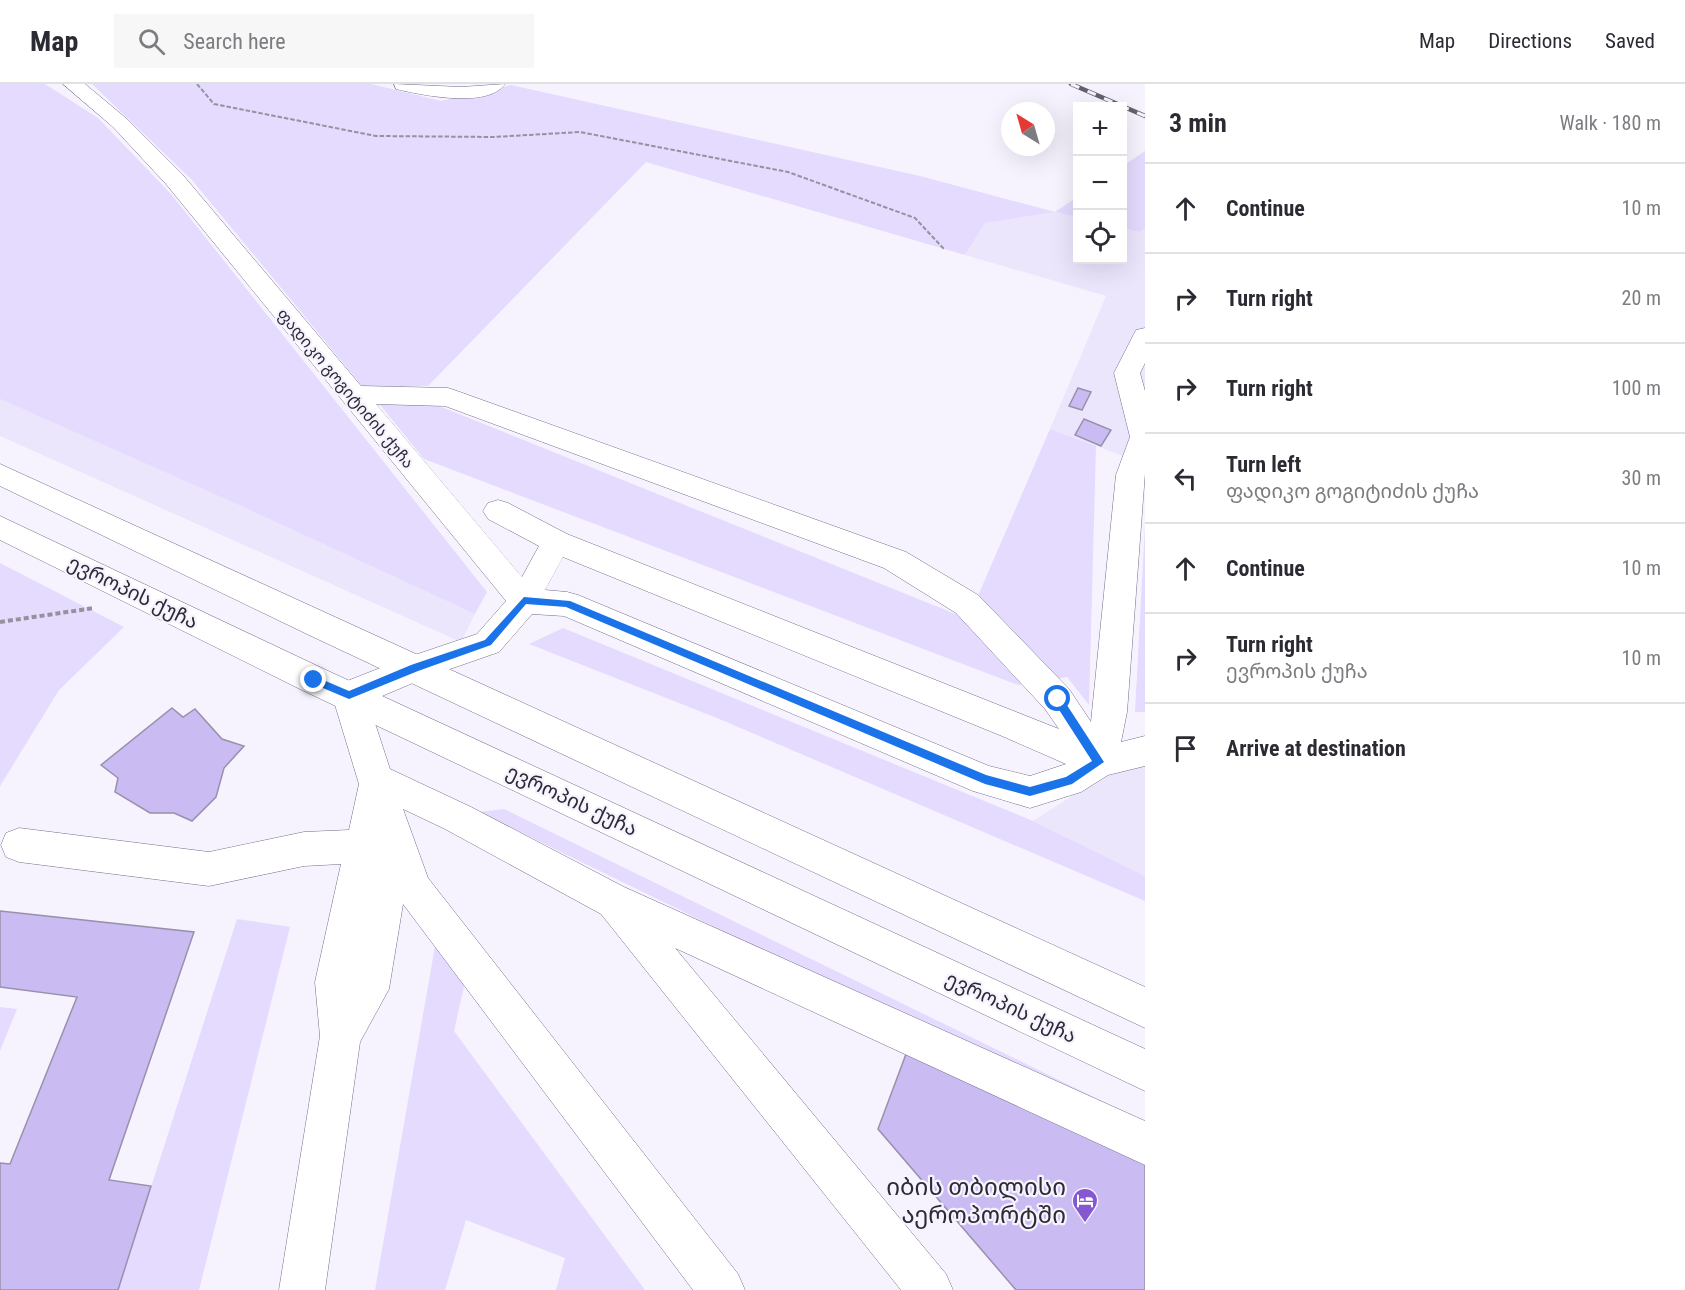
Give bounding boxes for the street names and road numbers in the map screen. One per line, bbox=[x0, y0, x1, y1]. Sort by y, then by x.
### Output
street label: ფადიკო გოგიტიძის ქუჩა bbox=[273, 305, 418, 473]
street label: ევროპის ქუჩა bbox=[64, 550, 202, 634]
street label: ევროპის ქუჩა bbox=[503, 759, 641, 841]
street label: ევროპის ქუჩა bbox=[942, 966, 1080, 1048]

